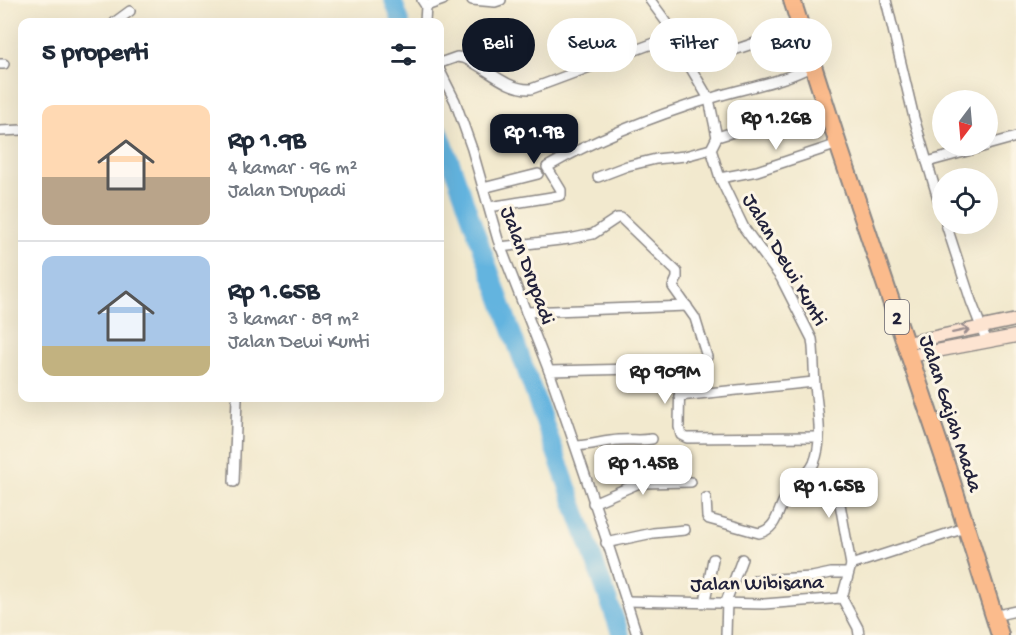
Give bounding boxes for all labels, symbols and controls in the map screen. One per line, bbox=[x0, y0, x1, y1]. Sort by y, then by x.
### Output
chip: Beli bbox=[462, 18, 535, 72]
chip: Sewa bbox=[547, 18, 637, 72]
chip: Filter bbox=[649, 18, 738, 72]
chip: Baru bbox=[750, 18, 832, 72]
icon: filters bbox=[387, 38, 420, 71]
text: 5 properti bbox=[42, 39, 149, 70]
north arrow bbox=[932, 90, 998, 156]
map controls bbox=[932, 90, 998, 234]
pin: Rp 1.26B bbox=[714, 100, 838, 151]
text: Rp 1.26B bbox=[741, 108, 811, 131]
pin: Rp 1.9B bbox=[479, 114, 589, 165]
text: Rp 1.9B bbox=[504, 122, 564, 145]
text: Rp 1.9B bbox=[228, 127, 306, 158]
icon: home bbox=[90, 129, 162, 201]
text: 4 kamar · 96 m² bbox=[228, 158, 357, 181]
button: locate bbox=[932, 168, 998, 234]
text: Jalan Drupadi bbox=[228, 181, 346, 204]
street label: Jalan Dewi Kunti bbox=[735, 190, 831, 331]
street label: Jalan Drupadi bbox=[493, 204, 559, 329]
text: Rp 1.65B bbox=[228, 278, 319, 309]
icon: home bbox=[90, 280, 162, 352]
road number: 2 bbox=[885, 300, 909, 334]
text: 3 kamar · 89 m² bbox=[228, 309, 359, 332]
one-way arrow bbox=[951, 325, 970, 336]
text: Jalan Dewi Kunti bbox=[228, 332, 370, 355]
street label: Jalan Gajah Mada bbox=[912, 333, 986, 497]
pin: Rp 909M bbox=[610, 354, 720, 405]
text: Rp 909M bbox=[630, 362, 700, 385]
pin: Rp 1.45B bbox=[581, 445, 705, 496]
text: Rp 1.45B bbox=[608, 453, 678, 476]
pin: Rp 1.65B bbox=[767, 468, 891, 519]
text: Rp 1.65B bbox=[794, 476, 864, 499]
street label: Jalan Wibisana bbox=[690, 572, 825, 599]

